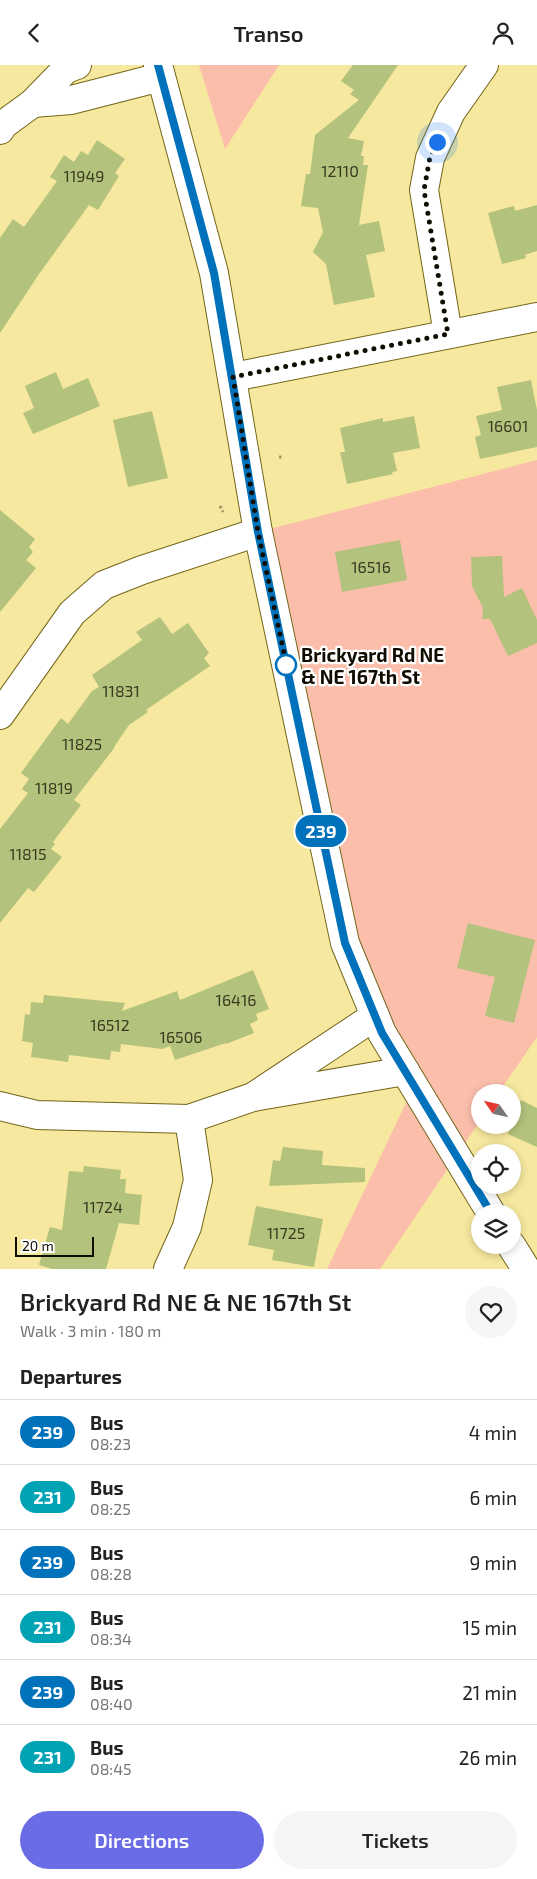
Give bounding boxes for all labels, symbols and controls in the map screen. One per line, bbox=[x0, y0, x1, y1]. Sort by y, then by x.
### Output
icon: back bbox=[20, 19, 48, 47]
icon: person bbox=[489, 19, 517, 47]
text: Transo bbox=[234, 20, 303, 46]
your location bbox=[425, 130, 450, 155]
house number: 12110 bbox=[321, 161, 359, 180]
house number: 11949 bbox=[64, 166, 104, 185]
house number: 16601 bbox=[488, 416, 528, 435]
house number: 16516 bbox=[351, 557, 391, 576]
place label: Brickyard Rd NE & NE 167th St bbox=[301, 643, 444, 688]
marker: Brickyard Rd NE & NE 167th St bbox=[275, 654, 297, 676]
house number: 11831 bbox=[102, 681, 140, 700]
house number: 11825 bbox=[62, 734, 102, 753]
house number: 11819 bbox=[35, 778, 73, 797]
line badge: 239 bbox=[292, 815, 350, 847]
text: 239 bbox=[305, 820, 337, 842]
house number: 11815 bbox=[9, 844, 47, 863]
house number: 16416 bbox=[216, 990, 256, 1009]
house number: 16512 bbox=[90, 1015, 130, 1034]
house number: 16506 bbox=[160, 1027, 202, 1046]
north arrow bbox=[471, 1084, 521, 1134]
map controls bbox=[471, 1084, 521, 1254]
button: locate bbox=[471, 1144, 521, 1194]
house number: 11724 bbox=[83, 1197, 123, 1216]
button: layers bbox=[471, 1204, 521, 1254]
house number: 11725 bbox=[267, 1223, 305, 1242]
scale bar bbox=[15, 1234, 94, 1257]
text: 20 m bbox=[22, 1237, 54, 1254]
button: heart bbox=[465, 1286, 517, 1338]
text: Brickyard Rd NE & NE 167th St bbox=[20, 1287, 351, 1316]
text: Walk · 3 min · 180 m bbox=[20, 1321, 161, 1340]
text: Departures bbox=[20, 1365, 122, 1388]
text: Bus bbox=[90, 1411, 124, 1434]
text: 239 bbox=[32, 1421, 63, 1443]
text: 4 min bbox=[469, 1421, 517, 1444]
text: 08:23 bbox=[90, 1434, 131, 1453]
text: Bus bbox=[90, 1476, 124, 1499]
text: 231 bbox=[33, 1486, 62, 1508]
text: 6 min bbox=[469, 1486, 517, 1509]
text: 08:25 bbox=[90, 1499, 131, 1518]
text: Bus bbox=[90, 1541, 124, 1564]
text: 239 bbox=[32, 1551, 63, 1573]
text: 9 min bbox=[469, 1551, 517, 1574]
text: 08:28 bbox=[90, 1564, 132, 1583]
text: Bus bbox=[90, 1606, 124, 1629]
text: 231 bbox=[33, 1616, 62, 1638]
text: 15 min bbox=[463, 1616, 517, 1639]
text: 08:34 bbox=[90, 1629, 132, 1648]
text: Bus bbox=[90, 1671, 124, 1694]
text: 239 bbox=[32, 1681, 63, 1703]
text: 21 min bbox=[462, 1681, 517, 1704]
text: 08:40 bbox=[90, 1694, 133, 1713]
text: Bus bbox=[90, 1736, 124, 1759]
text: 231 bbox=[33, 1746, 62, 1768]
text: 26 min bbox=[459, 1746, 517, 1769]
text: 08:45 bbox=[90, 1759, 132, 1778]
button: Directions bbox=[20, 1811, 264, 1869]
button: Tickets bbox=[274, 1811, 517, 1869]

